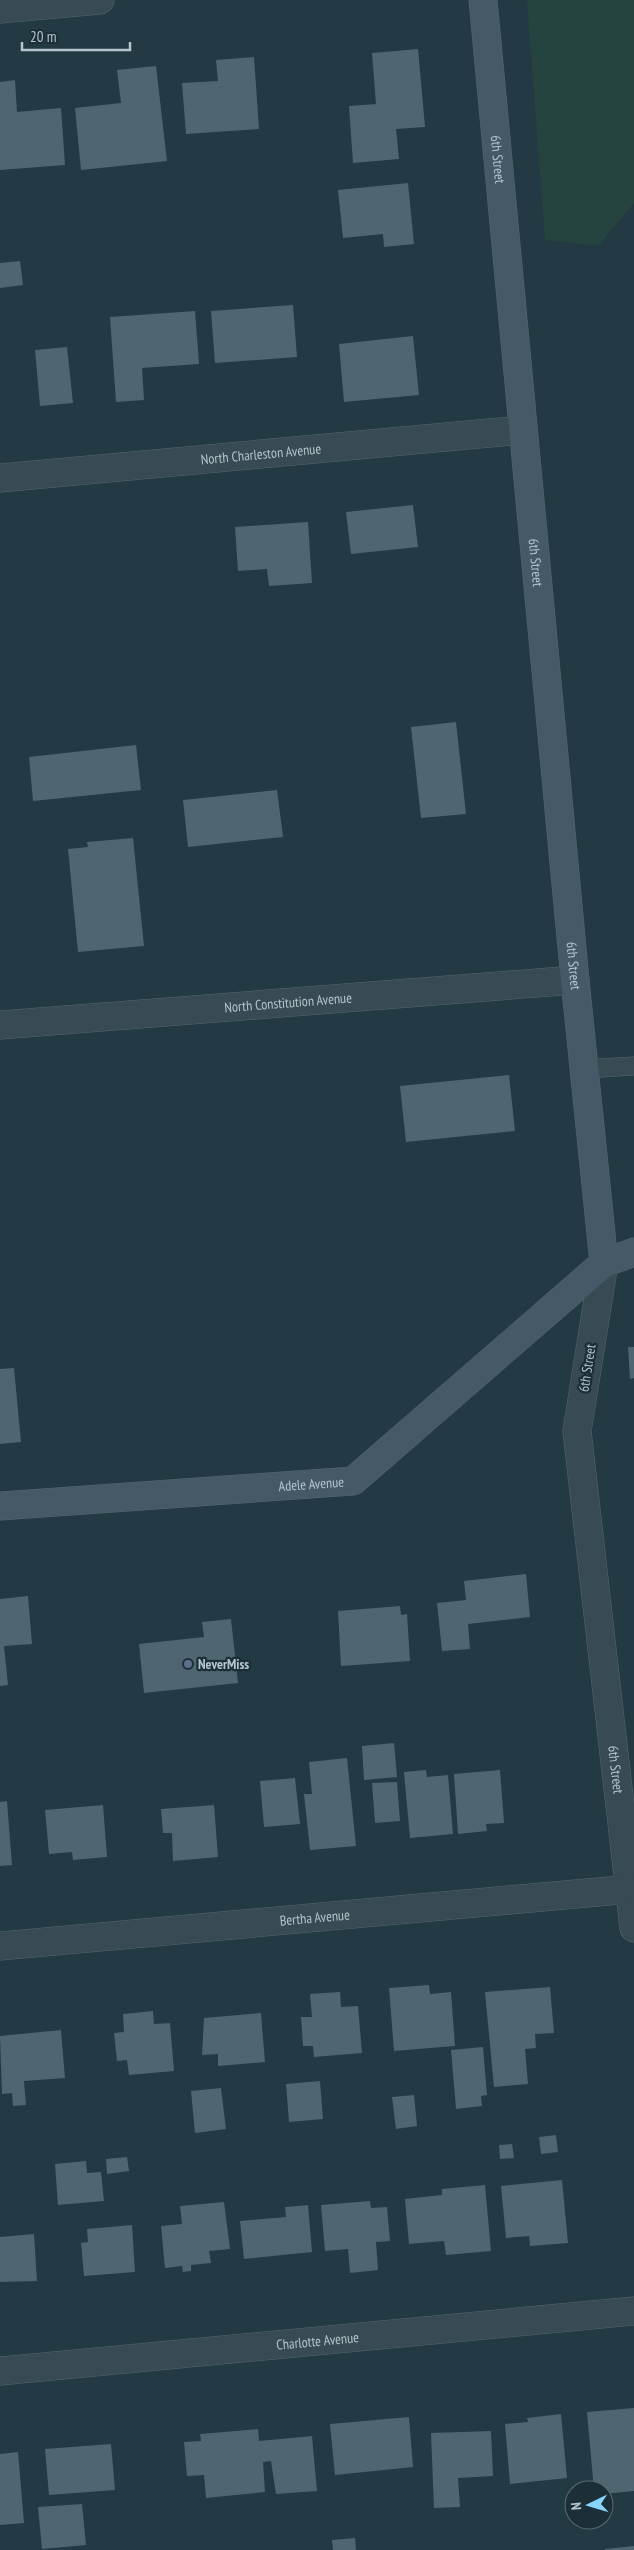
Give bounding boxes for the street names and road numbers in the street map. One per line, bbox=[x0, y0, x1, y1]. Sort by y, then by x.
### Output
street label: 6th Street bbox=[487, 134, 509, 184]
street label: North Charleston Avenue bbox=[200, 440, 322, 468]
street label: 6th Street bbox=[525, 538, 547, 588]
street label: 6th Street bbox=[562, 941, 585, 991]
street label: North Constitution Avenue bbox=[224, 988, 353, 1016]
street label: 6th Street bbox=[574, 1343, 600, 1393]
street label: Adele Avenue bbox=[278, 1473, 345, 1495]
street label: 6th Street bbox=[604, 1745, 628, 1795]
street label: Bertha Avenue bbox=[279, 1905, 351, 1930]
street label: Charlotte Avenue bbox=[275, 2328, 360, 2354]

